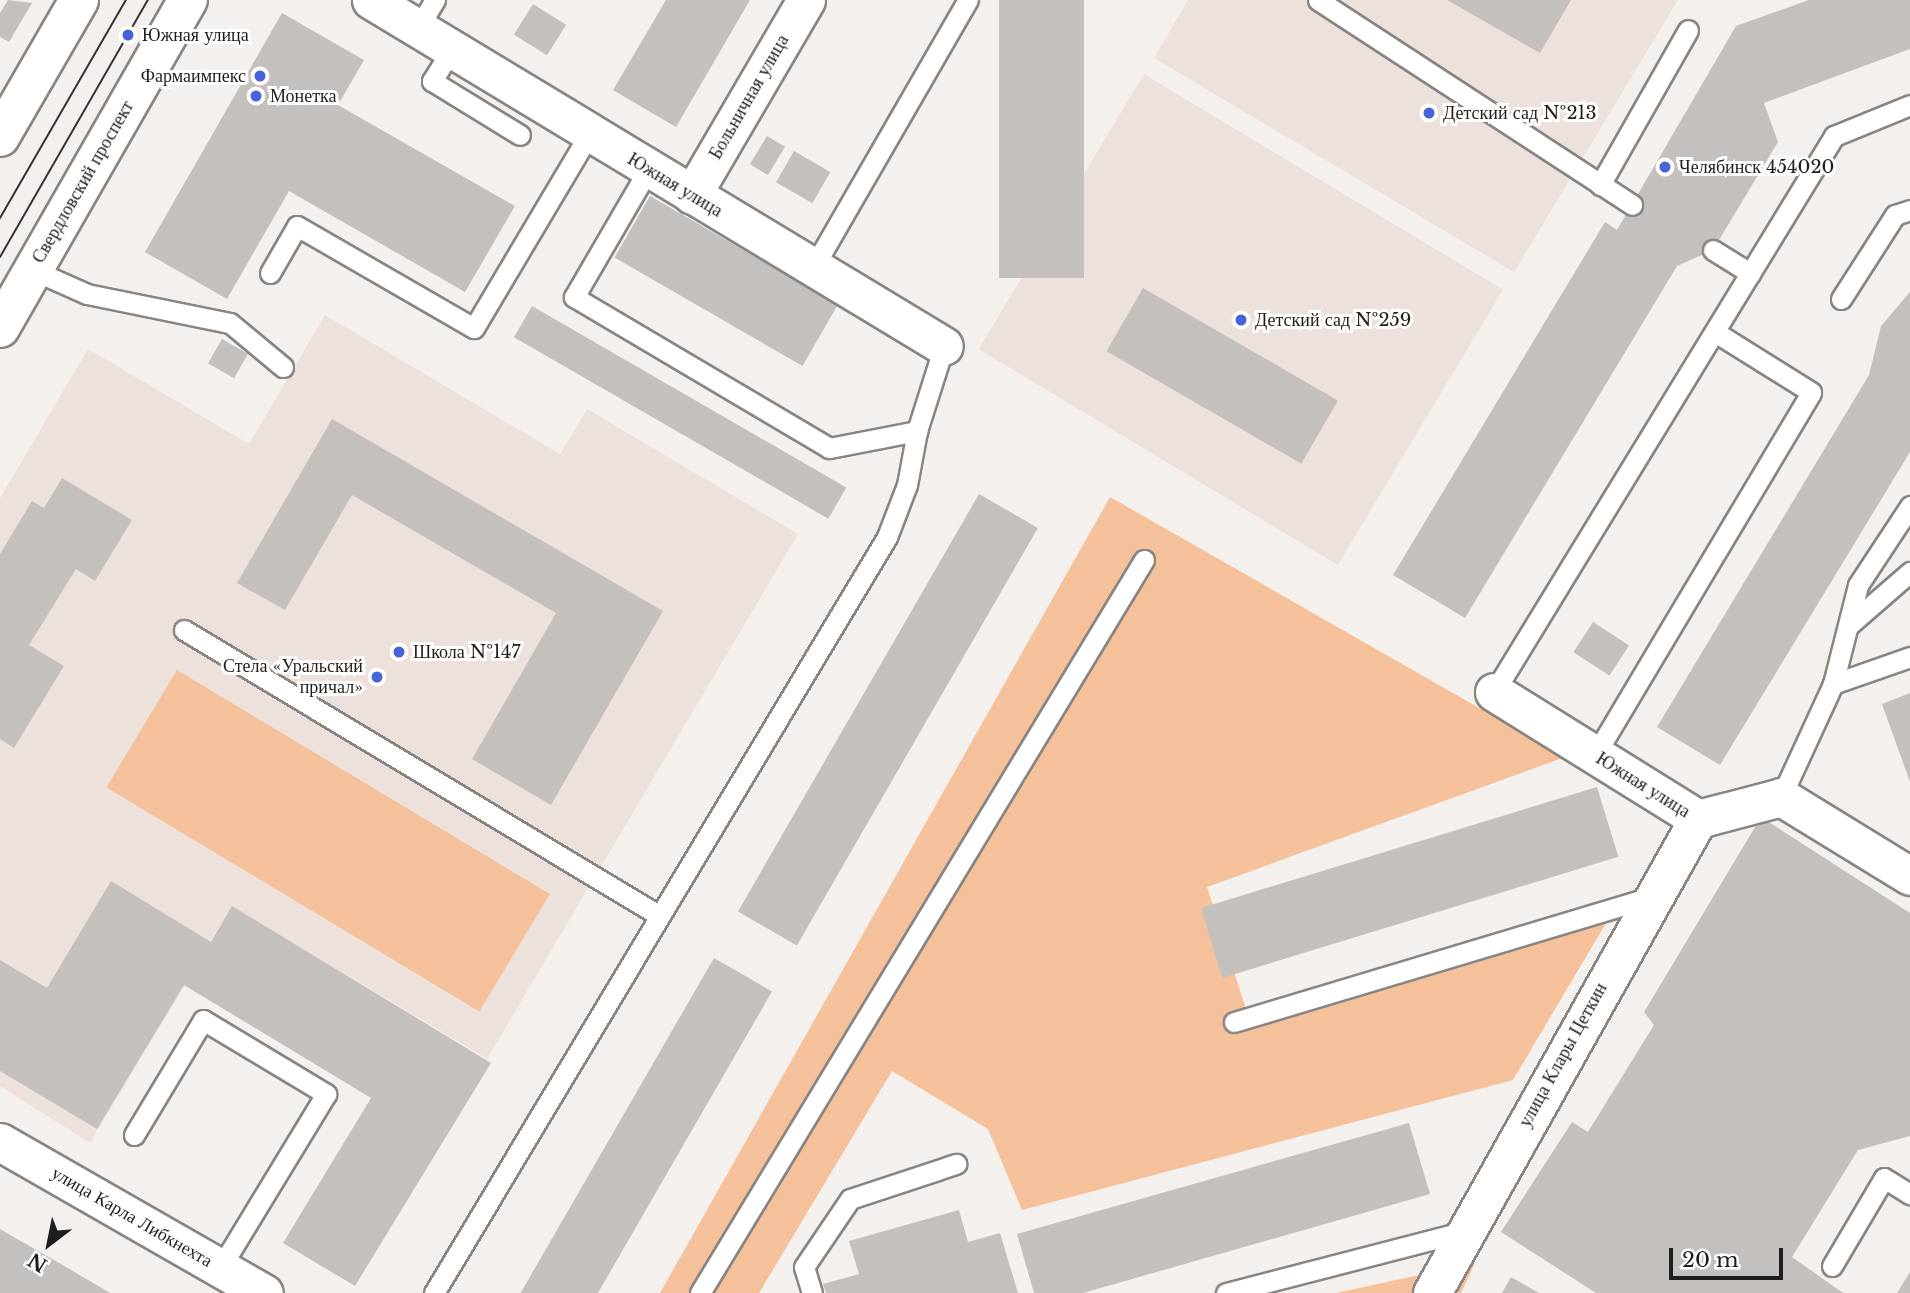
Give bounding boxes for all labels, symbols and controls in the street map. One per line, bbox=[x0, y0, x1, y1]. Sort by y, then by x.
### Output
place label: Южная улица bbox=[142, 24, 249, 46]
marker: Южная улица bbox=[120, 27, 136, 43]
street label: Больничная улица bbox=[705, 31, 793, 163]
place label: Фармаимпекс bbox=[141, 65, 246, 87]
marker: Фармаимпекс bbox=[252, 68, 268, 84]
place label: Монетка bbox=[270, 85, 337, 107]
marker: Монетка bbox=[248, 88, 264, 104]
street label: Свердловский проспект bbox=[28, 97, 138, 267]
place label: Детский сад №213 bbox=[1443, 102, 1597, 124]
marker: Детский сад №213 bbox=[1421, 105, 1437, 121]
street label: Южная улица bbox=[624, 148, 726, 222]
place label: Челябинск 454020 bbox=[1679, 156, 1834, 178]
marker: Челябинск 454020 bbox=[1657, 159, 1673, 175]
place label: Детский сад №259 bbox=[1255, 309, 1411, 331]
marker: Детский сад №259 bbox=[1233, 312, 1249, 328]
place label: Школа №147 bbox=[413, 641, 521, 663]
marker: Школа №147 bbox=[391, 644, 407, 660]
place label: Стела «Уральский причал» bbox=[223, 656, 363, 698]
marker: Стела «Уральский причал» bbox=[369, 669, 385, 685]
street label: Южная улица bbox=[1592, 748, 1694, 822]
street label: улица Клары Цеткин bbox=[1514, 979, 1612, 1131]
street label: улица Карла Либкнехта bbox=[48, 1162, 216, 1272]
north arrow bbox=[14, 1209, 84, 1279]
scale bar bbox=[1672, 1234, 1786, 1278]
text: 20 m bbox=[1682, 1247, 1739, 1273]
text: N bbox=[24, 1248, 51, 1277]

